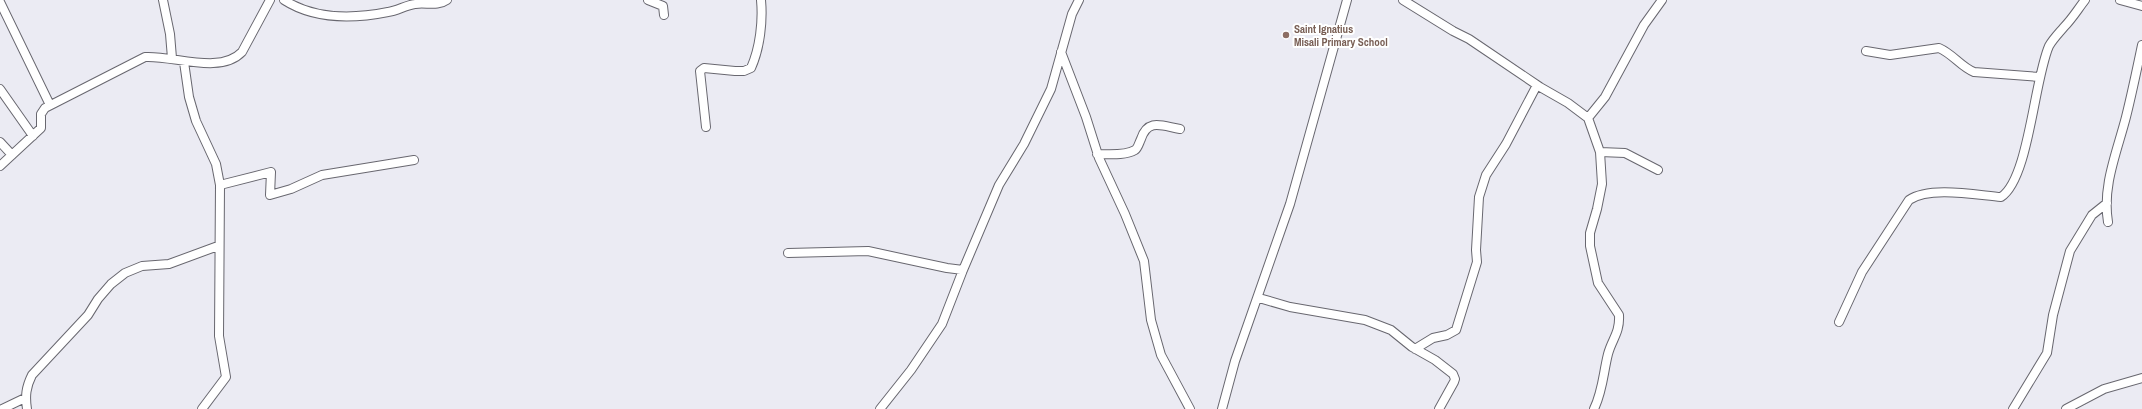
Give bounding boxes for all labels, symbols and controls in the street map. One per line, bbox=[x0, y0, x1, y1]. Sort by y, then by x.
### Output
place label: Saint Ignatius Misali Primary School bbox=[1294, 22, 1388, 49]
marker: Saint Ignatius Misali Primary School bbox=[1281, 30, 1291, 40]

